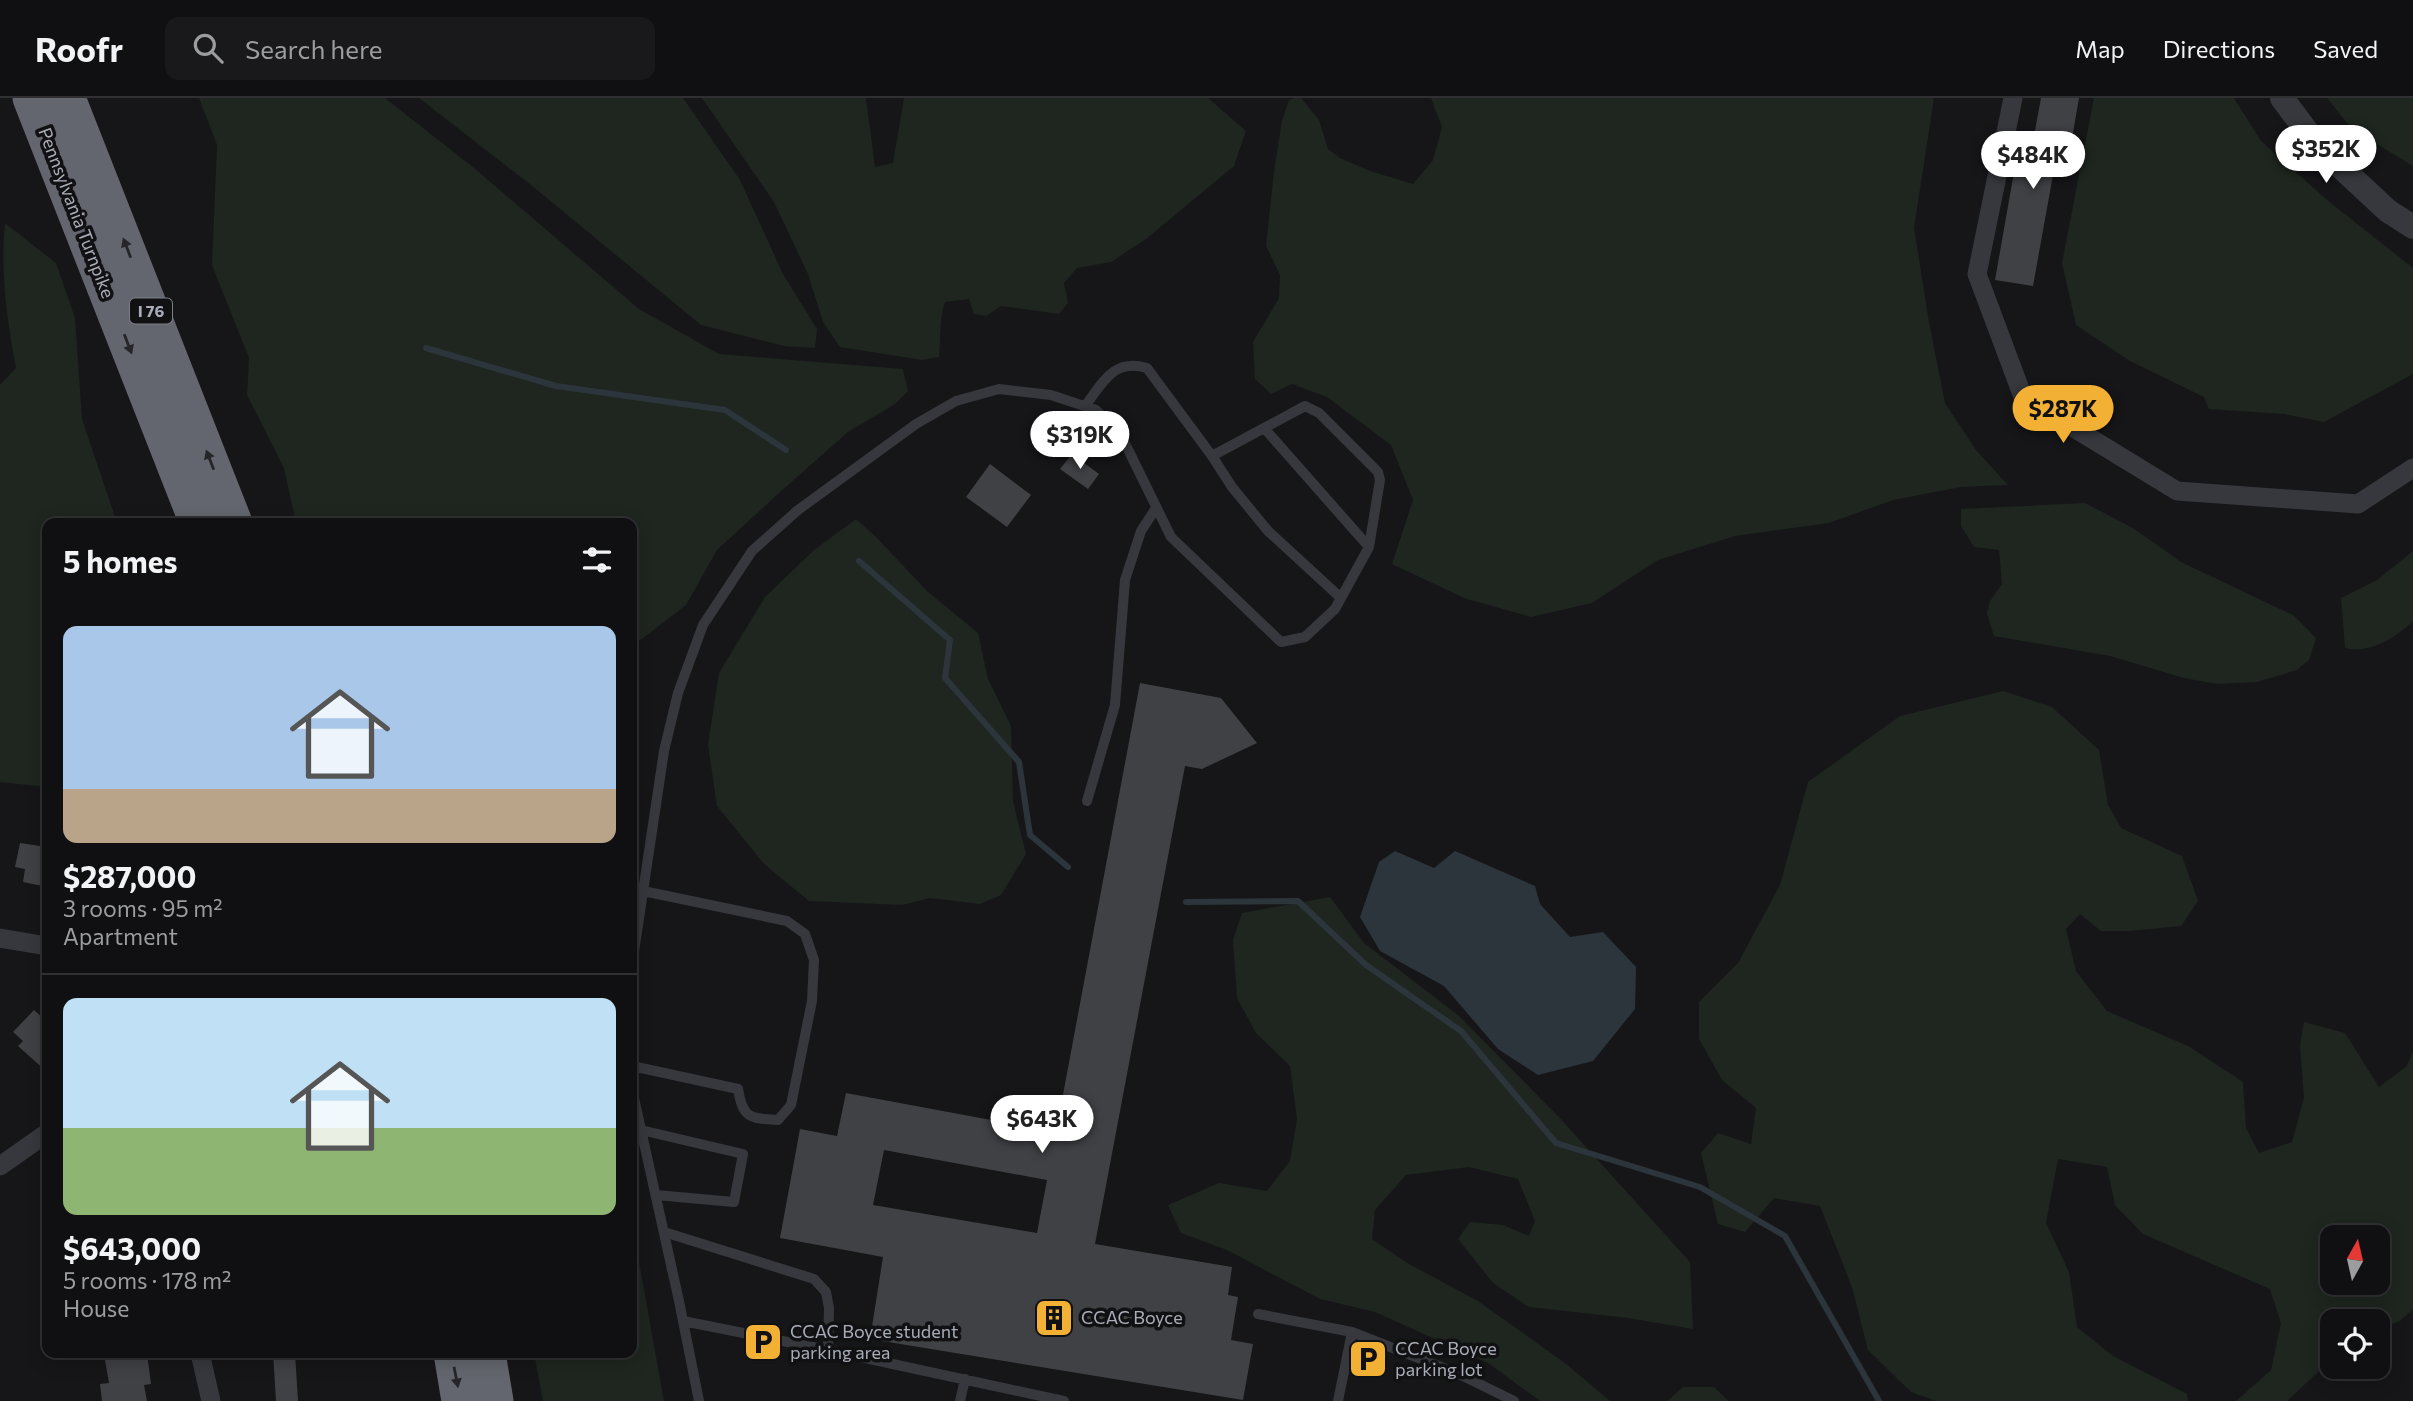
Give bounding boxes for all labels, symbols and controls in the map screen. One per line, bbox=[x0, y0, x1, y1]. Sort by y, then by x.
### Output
search box bbox=[165, 17, 655, 80]
text: Roofr bbox=[35, 28, 123, 69]
icon: search bbox=[189, 29, 227, 67]
text: Search here bbox=[245, 33, 383, 64]
text: Map bbox=[2075, 34, 2125, 63]
text: Directions bbox=[2163, 34, 2275, 63]
text: Saved bbox=[2313, 34, 2378, 63]
street label: Pennsylvania Turnpike bbox=[34, 124, 120, 301]
pin: $352K bbox=[2277, 126, 2375, 185]
pin: $484K bbox=[1984, 132, 2082, 191]
text: $352K bbox=[2291, 134, 2361, 162]
text: $484K bbox=[1997, 140, 2069, 168]
one-way arrow bbox=[121, 237, 132, 258]
road number: I 76 bbox=[130, 298, 172, 324]
one-way arrow bbox=[122, 334, 133, 355]
pin: $287K bbox=[2014, 386, 2112, 445]
text: $287K bbox=[2029, 394, 2097, 422]
pin: $319K bbox=[1031, 412, 1129, 471]
text: $319K bbox=[1046, 420, 1114, 448]
one-way arrow bbox=[204, 449, 215, 470]
icon: filters bbox=[578, 541, 616, 579]
text: 5 homes bbox=[63, 542, 177, 579]
icon: home bbox=[277, 671, 403, 797]
text: $287,000 bbox=[63, 857, 196, 894]
text: 3 rooms · 95 m² bbox=[63, 894, 222, 922]
text: Apartment bbox=[63, 922, 178, 950]
icon: home bbox=[277, 1043, 403, 1169]
pin: $643K bbox=[993, 1096, 1091, 1155]
text: $643K bbox=[1007, 1104, 1077, 1132]
north arrow bbox=[2320, 1225, 2390, 1295]
map controls bbox=[2320, 1225, 2390, 1379]
text: $643,000 bbox=[63, 1229, 201, 1266]
text: 5 rooms · 178 m² bbox=[63, 1266, 231, 1294]
text: House bbox=[63, 1294, 129, 1322]
building icon: CCAC Boyce bbox=[1033, 1297, 1075, 1339]
place label: CCAC Boyce bbox=[1081, 1306, 1183, 1328]
button: locate bbox=[2320, 1309, 2390, 1379]
place label: CCAC Boyce student parking area bbox=[790, 1320, 958, 1363]
parking icon: CCAC Boyce student parking area bbox=[742, 1321, 784, 1363]
place label: CCAC Boyce parking lot bbox=[1395, 1337, 1497, 1380]
parking icon: CCAC Boyce parking lot bbox=[1347, 1338, 1389, 1380]
one-way arrow bbox=[451, 1366, 462, 1388]

